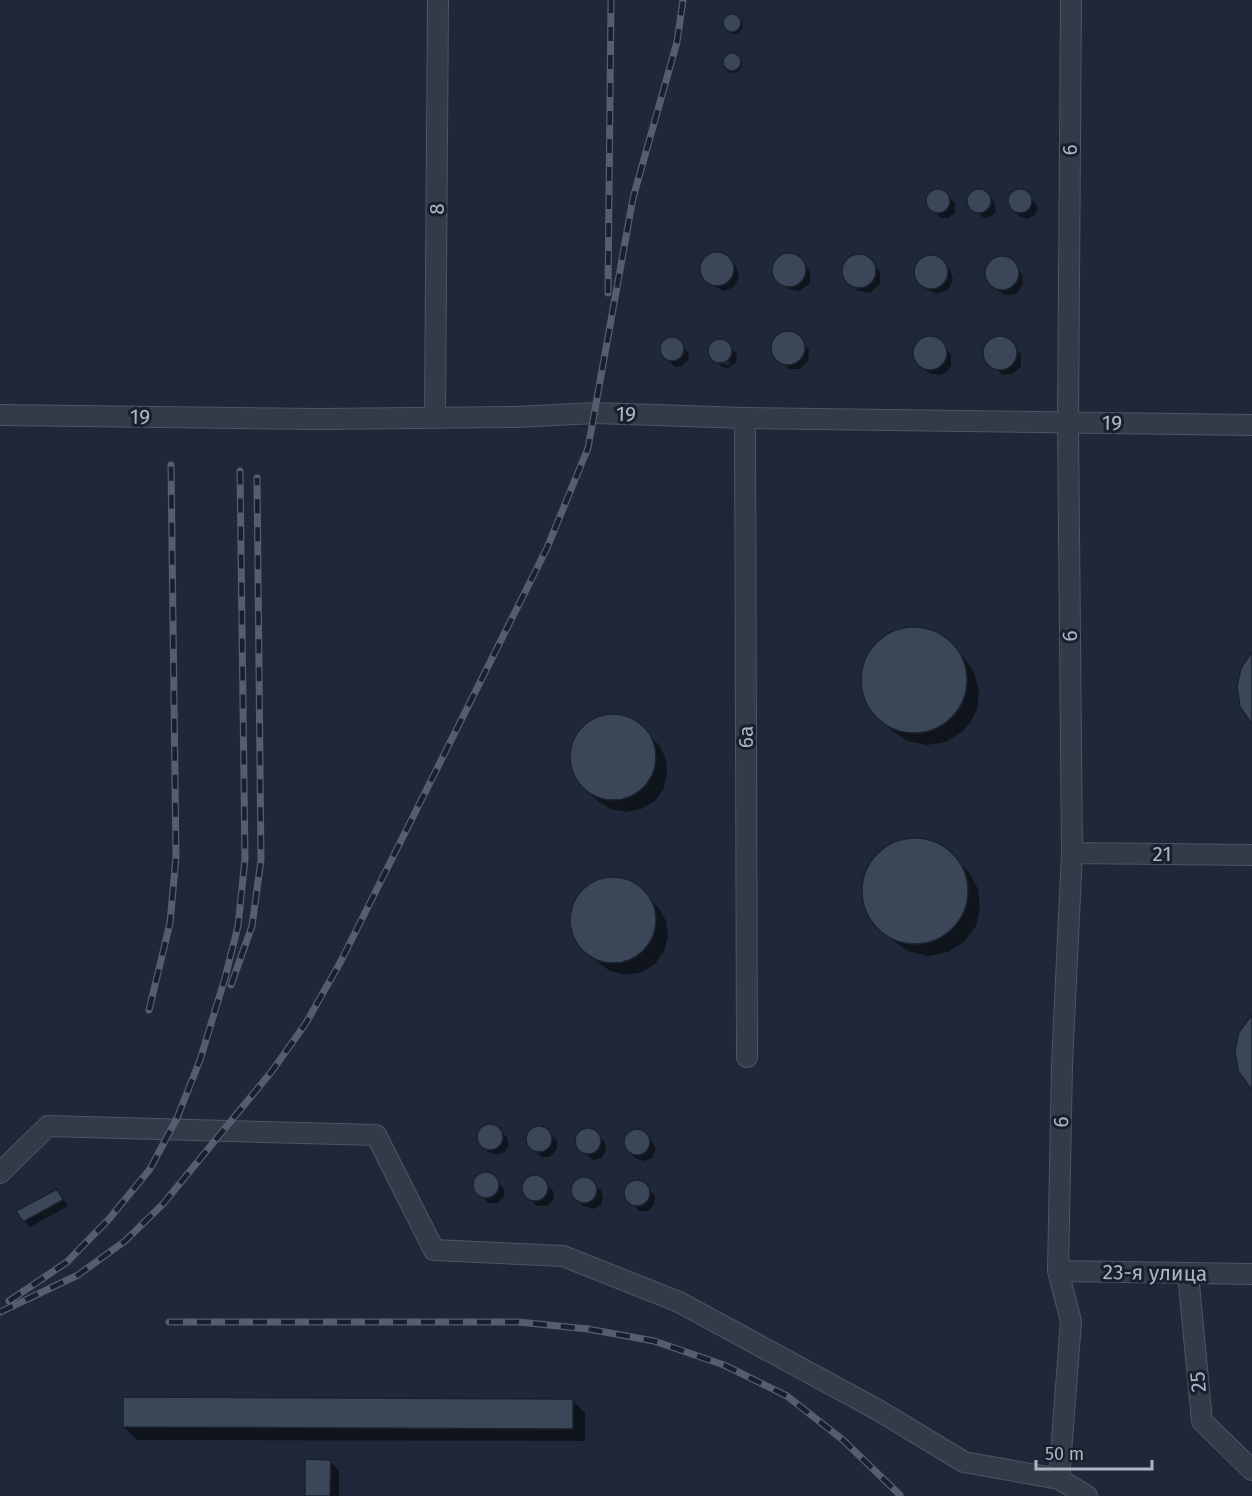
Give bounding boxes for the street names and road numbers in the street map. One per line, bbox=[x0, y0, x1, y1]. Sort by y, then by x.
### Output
street label: 6 bbox=[1057, 144, 1083, 156]
street label: 8 bbox=[424, 203, 450, 215]
street label: 19 bbox=[615, 401, 637, 427]
street label: 19 bbox=[130, 404, 150, 430]
street label: 19 bbox=[1102, 410, 1122, 436]
street label: 6 bbox=[1057, 630, 1083, 642]
street label: 6a bbox=[733, 726, 759, 748]
street label: 21 bbox=[1153, 841, 1171, 867]
street label: 6 bbox=[1048, 1116, 1074, 1128]
street label: 23-я улица bbox=[1102, 1259, 1208, 1287]
street label: 25 bbox=[1184, 1370, 1212, 1394]

